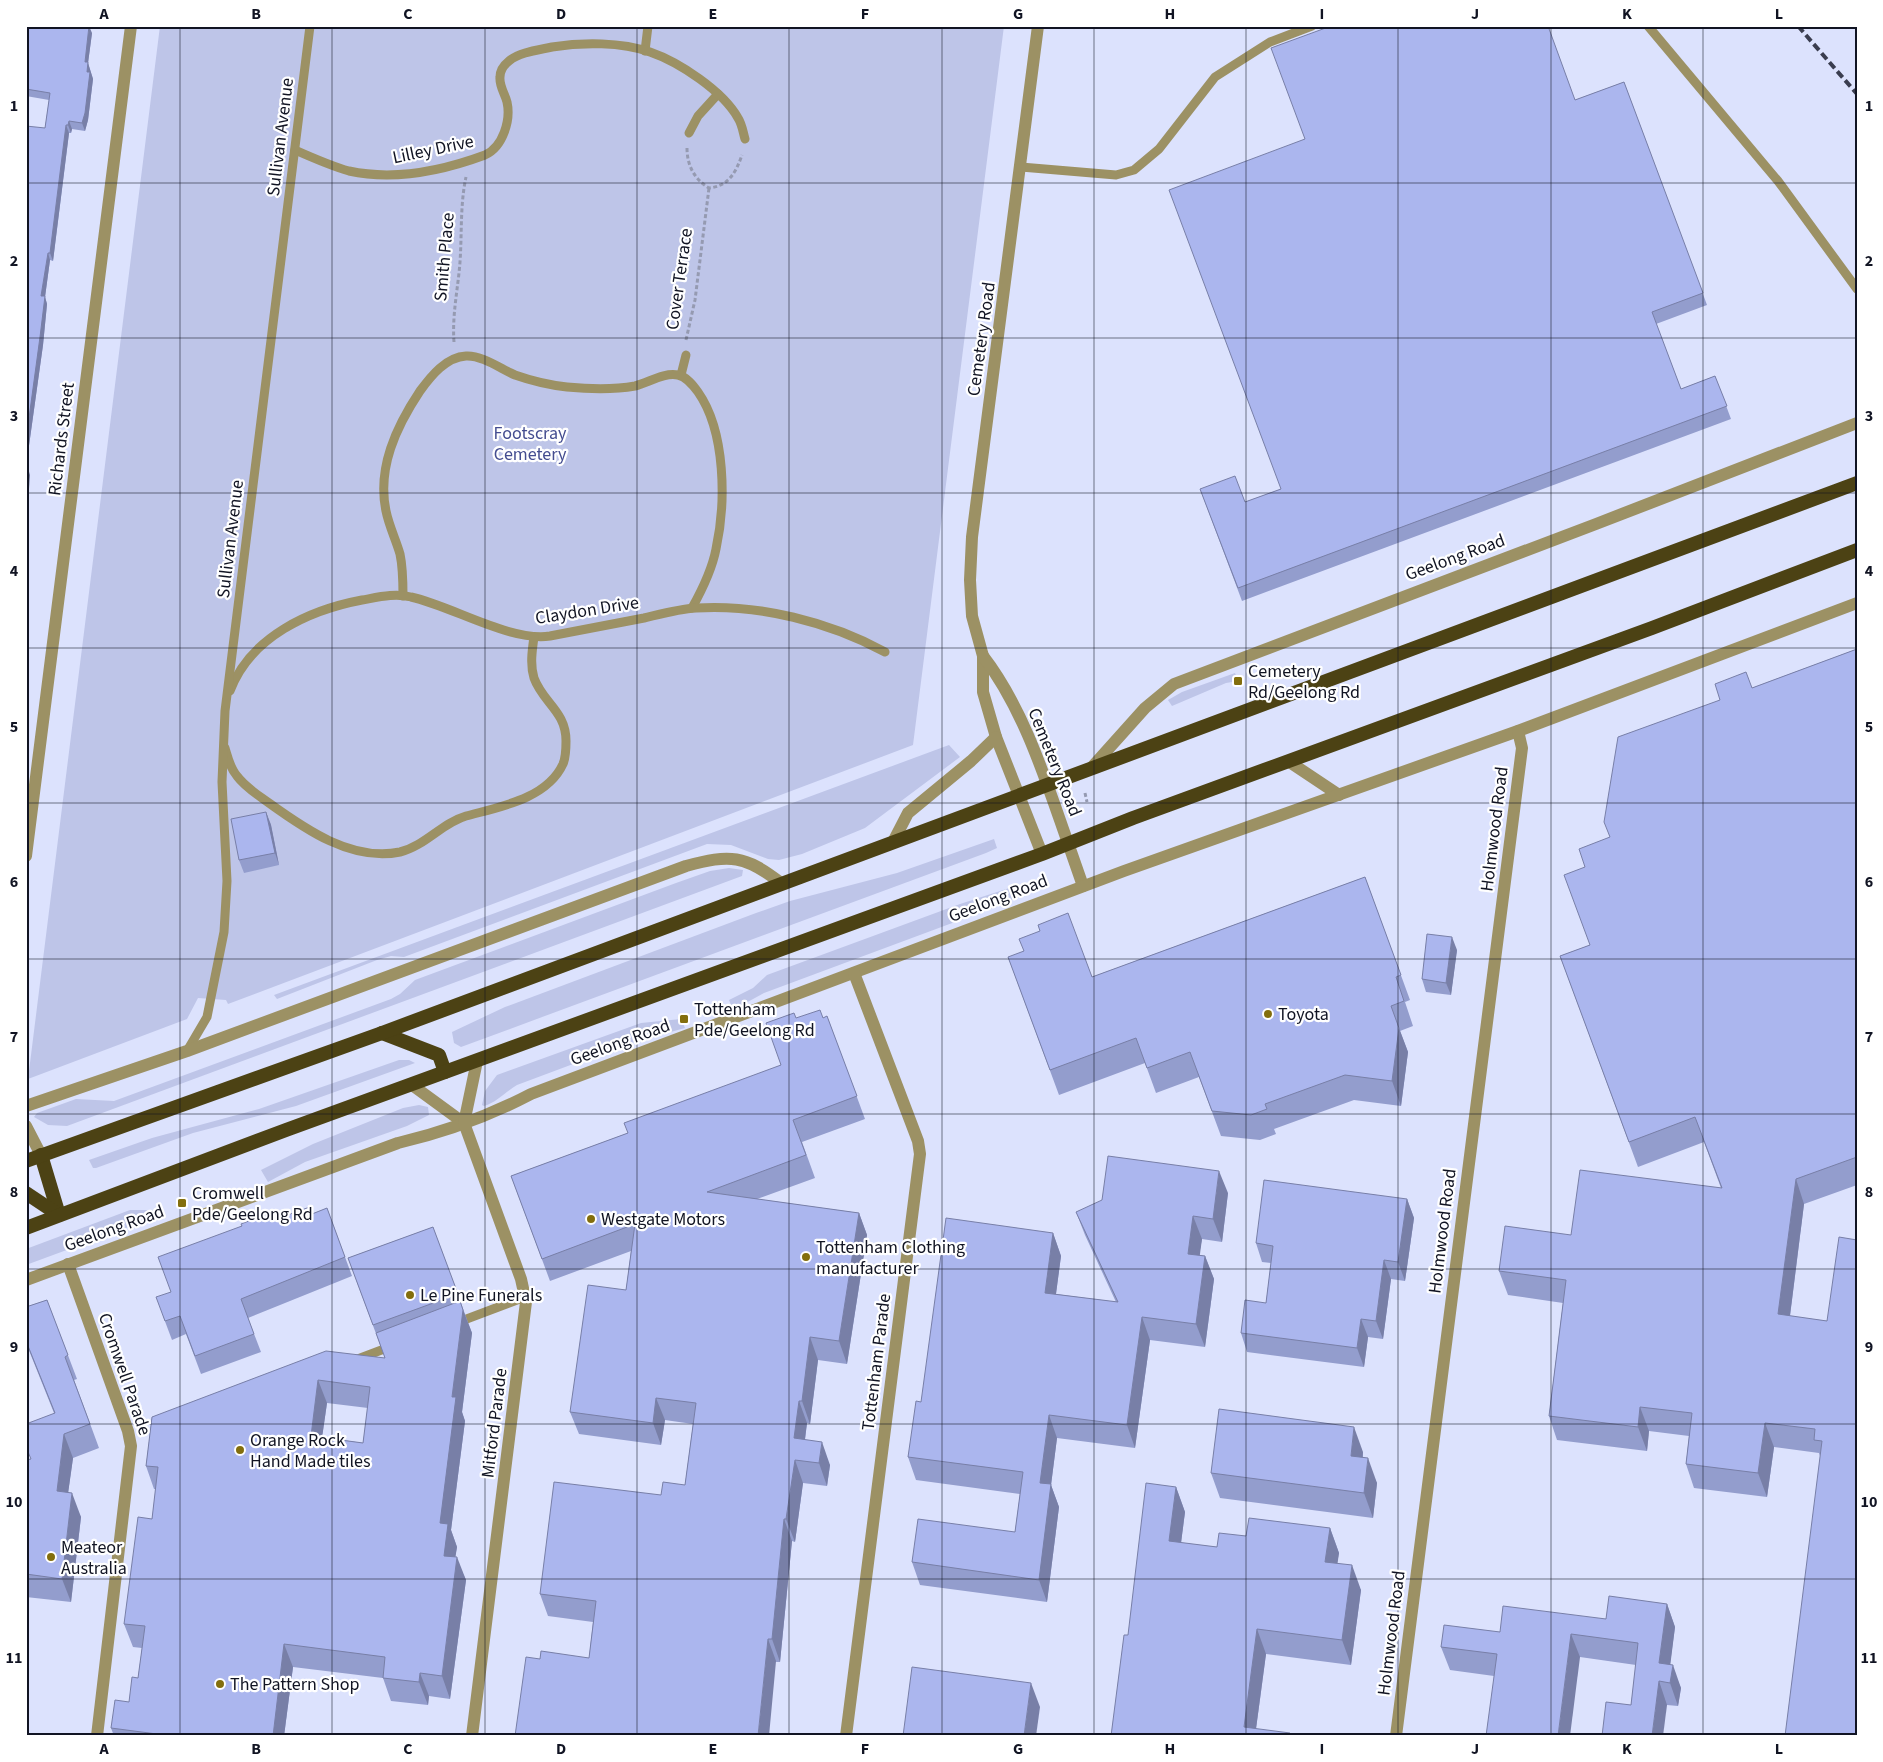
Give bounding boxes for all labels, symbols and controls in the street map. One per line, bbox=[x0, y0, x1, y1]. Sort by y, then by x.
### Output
text: A bbox=[98, 3, 109, 25]
text: B bbox=[251, 3, 261, 25]
text: C bbox=[403, 3, 413, 25]
text: D bbox=[556, 3, 566, 25]
text: E bbox=[709, 3, 717, 25]
text: F bbox=[861, 3, 869, 25]
text: G bbox=[1013, 3, 1023, 25]
text: H bbox=[1165, 3, 1175, 25]
text: I bbox=[1320, 3, 1324, 25]
text: J bbox=[1471, 3, 1479, 25]
text: K bbox=[1622, 3, 1632, 25]
text: L bbox=[1775, 3, 1783, 25]
street label: Sullivan Avenue bbox=[261, 76, 300, 198]
text: 1 bbox=[10, 95, 18, 117]
text: 1 bbox=[1865, 95, 1873, 117]
street label: Lilley Drive bbox=[390, 129, 476, 170]
street label: Smith Place bbox=[428, 212, 461, 302]
street label: Cover Terrace bbox=[660, 227, 699, 331]
text: 2 bbox=[10, 250, 18, 272]
text: 2 bbox=[1865, 250, 1873, 272]
street label: Cemetery Road bbox=[961, 280, 1002, 398]
street label: Richards Street bbox=[42, 381, 81, 497]
text: 3 bbox=[10, 405, 18, 427]
text: 3 bbox=[1865, 405, 1873, 427]
park label: Footscray Cemetery bbox=[494, 421, 567, 467]
street label: Sullivan Avenue bbox=[211, 478, 250, 600]
street label: Geelong Road bbox=[1402, 528, 1509, 587]
text: 4 bbox=[10, 560, 19, 582]
text: 4 bbox=[1865, 560, 1874, 582]
street label: Claydon Drive bbox=[534, 590, 641, 631]
place label: Cemetery Rd/Geelong Rd bbox=[1248, 659, 1360, 705]
marker: Cemetery Rd/Geelong Rd bbox=[1232, 675, 1244, 687]
street label: Cemetery Road bbox=[1021, 704, 1088, 820]
text: 5 bbox=[10, 716, 18, 738]
text: 5 bbox=[1865, 716, 1873, 738]
street label: Holmwood Road bbox=[1474, 765, 1515, 893]
street label: Geelong Road bbox=[945, 868, 1051, 929]
text: 6 bbox=[10, 871, 18, 893]
text: 6 bbox=[1865, 871, 1873, 893]
place label: Tottenham Pde/Geelong Rd bbox=[694, 997, 815, 1043]
place label: Toyota bbox=[1278, 1002, 1329, 1027]
marker: Toyota bbox=[1262, 1008, 1274, 1020]
street label: Geelong Road bbox=[567, 1013, 674, 1072]
marker: Tottenham Pde/Geelong Rd bbox=[678, 1013, 690, 1025]
text: 7 bbox=[10, 1026, 18, 1048]
text: 7 bbox=[1865, 1026, 1873, 1048]
street label: Holmwood Road bbox=[1422, 1167, 1463, 1295]
text: 8 bbox=[10, 1181, 18, 1203]
place label: Cromwell Pde/Geelong Rd bbox=[192, 1181, 313, 1227]
text: 8 bbox=[1865, 1181, 1873, 1203]
marker: Cromwell Pde/Geelong Rd bbox=[176, 1197, 188, 1209]
street label: Geelong Road bbox=[61, 1199, 168, 1258]
place label: Westgate Motors bbox=[601, 1207, 725, 1232]
marker: Westgate Motors bbox=[585, 1213, 597, 1225]
place label: Tottenham Clothing manufacturer bbox=[816, 1235, 965, 1281]
marker: Tottenham Clothing manufacturer bbox=[800, 1251, 812, 1263]
place label: Le Pine Funerals bbox=[420, 1283, 542, 1308]
marker: Le Pine Funerals bbox=[404, 1289, 416, 1301]
street label: Tottenham Parade bbox=[856, 1292, 897, 1432]
street label: Cromwell Parade bbox=[92, 1310, 157, 1439]
text: 9 bbox=[10, 1336, 18, 1358]
text: 9 bbox=[1865, 1336, 1873, 1358]
street label: Mitford Parade bbox=[475, 1367, 514, 1479]
place label: Orange Rock Hand Made tiles bbox=[250, 1428, 371, 1474]
marker: Orange Rock Hand Made tiles bbox=[234, 1444, 246, 1456]
text: 10 bbox=[6, 1491, 22, 1513]
text: 10 bbox=[1861, 1491, 1877, 1513]
place label: Meateor Australia bbox=[61, 1535, 127, 1581]
marker: Meateor Australia bbox=[45, 1551, 57, 1563]
street label: Holmwood Road bbox=[1371, 1569, 1412, 1697]
text: 11 bbox=[6, 1647, 22, 1669]
text: 11 bbox=[1861, 1647, 1877, 1669]
place label: The Pattern Shop bbox=[230, 1672, 360, 1697]
marker: The Pattern Shop bbox=[214, 1678, 226, 1690]
text: A bbox=[98, 1738, 109, 1760]
text: B bbox=[251, 1738, 261, 1760]
text: C bbox=[403, 1738, 413, 1760]
text: D bbox=[556, 1738, 566, 1760]
text: E bbox=[709, 1738, 717, 1760]
text: F bbox=[861, 1738, 869, 1760]
text: G bbox=[1013, 1738, 1023, 1760]
text: H bbox=[1165, 1738, 1175, 1760]
text: I bbox=[1320, 1738, 1324, 1760]
text: J bbox=[1471, 1738, 1479, 1760]
text: K bbox=[1622, 1738, 1632, 1760]
text: L bbox=[1775, 1738, 1783, 1760]

